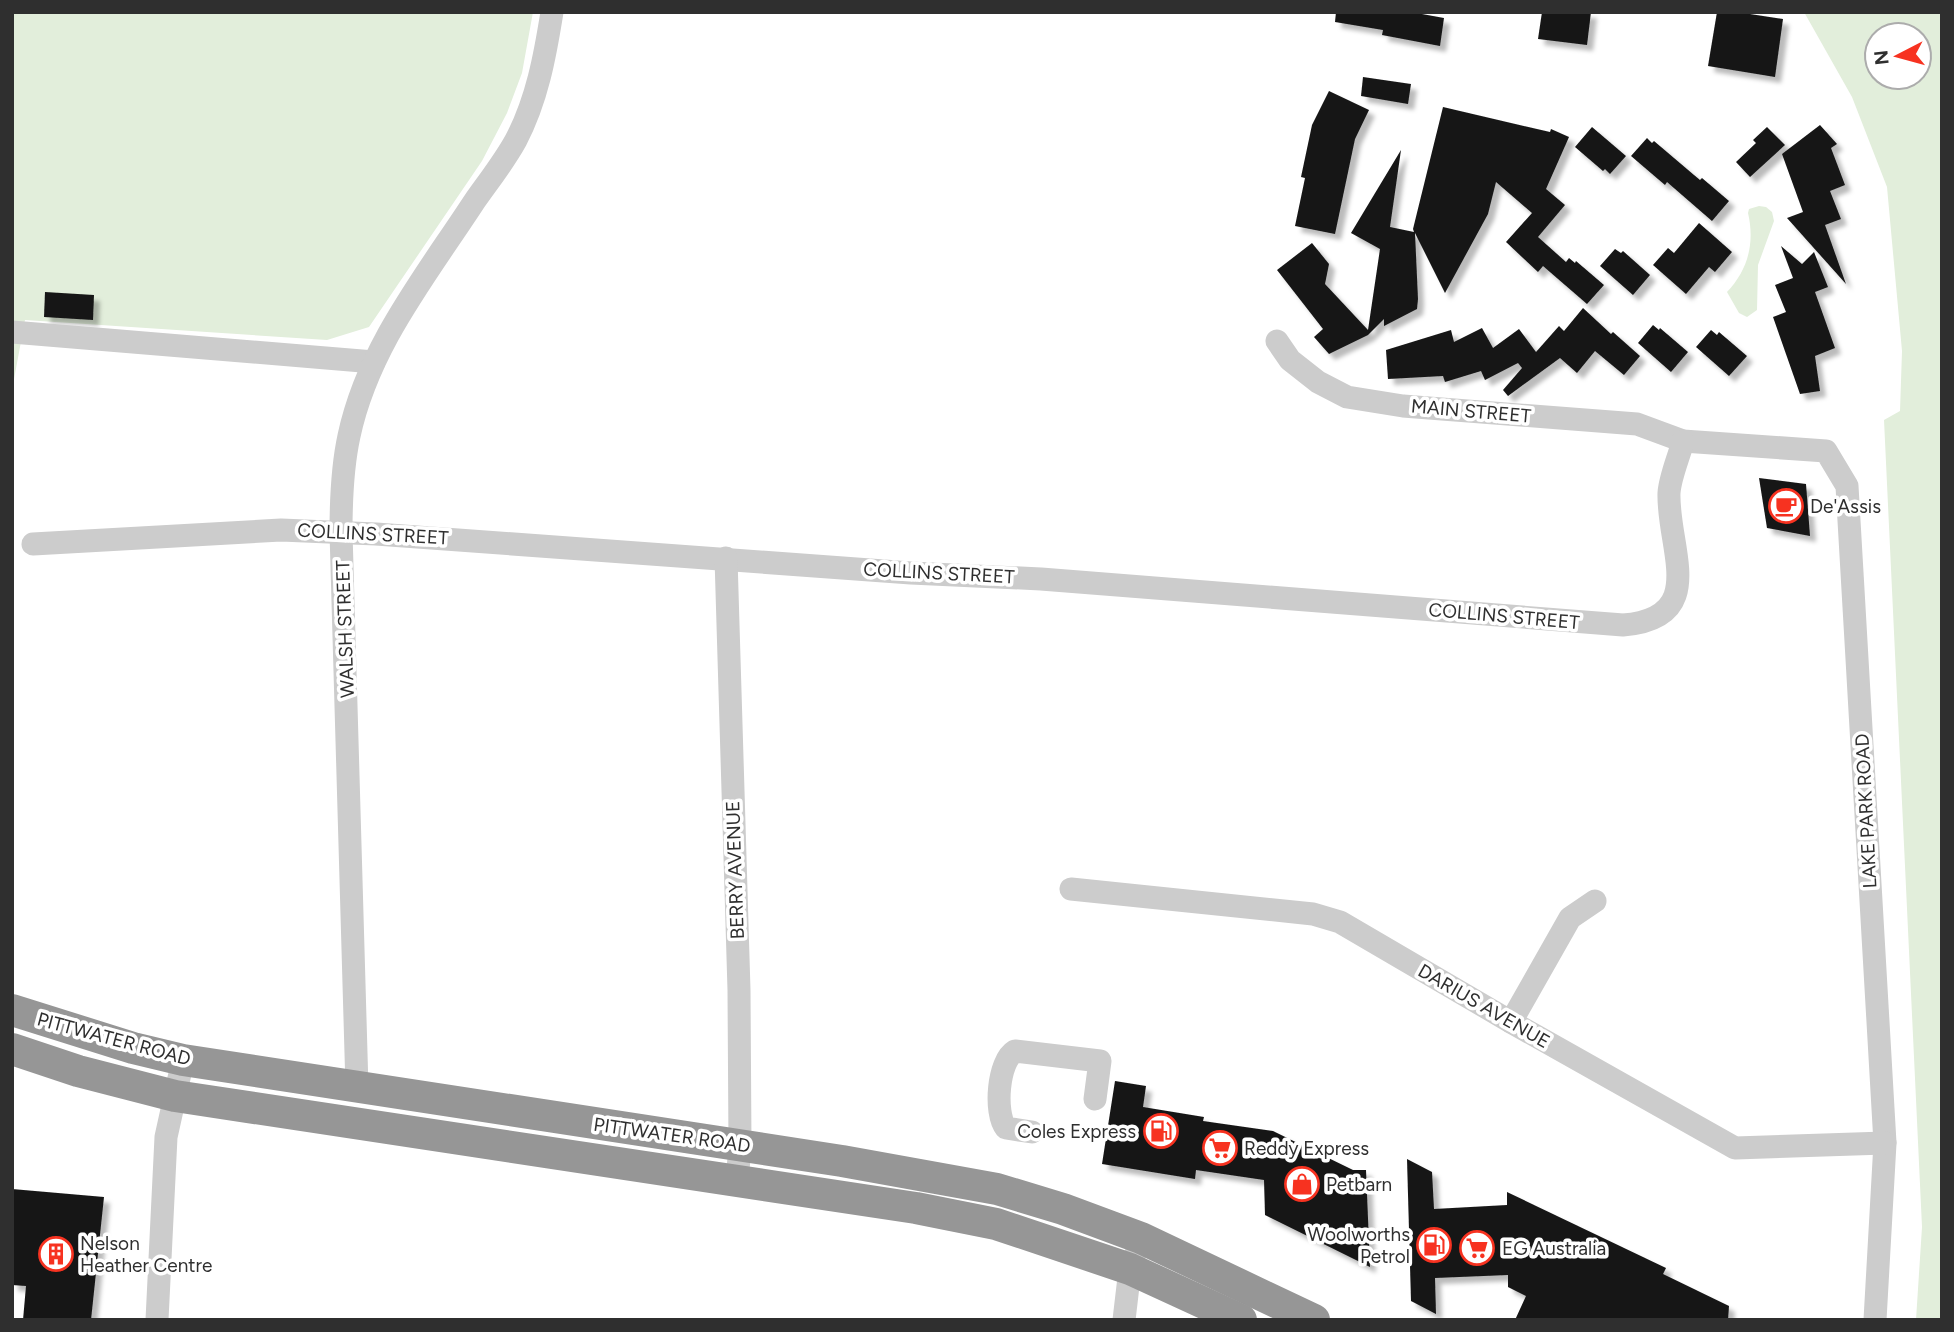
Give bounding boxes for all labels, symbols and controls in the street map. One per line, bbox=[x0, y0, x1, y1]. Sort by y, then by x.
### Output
north arrow bbox=[1863, 21, 1933, 91]
text: N bbox=[1869, 49, 1894, 66]
street label: MAIN STREET bbox=[1410, 394, 1533, 428]
cafe icon: De'Assis bbox=[1767, 487, 1805, 525]
place label: De'Assis bbox=[1810, 495, 1881, 518]
street label: COLLINS STREET bbox=[297, 519, 450, 549]
street label: COLLINS STREET bbox=[863, 558, 1016, 588]
street label: WALSH STREET bbox=[331, 559, 359, 698]
street label: COLLINS STREET bbox=[1428, 598, 1581, 634]
street label: LAKE PARK ROAD bbox=[1850, 733, 1882, 889]
street label: BERRY AVENUE bbox=[721, 800, 749, 940]
street label: DARIUS AVENUE bbox=[1414, 959, 1554, 1053]
street label: PITTWATER ROAD bbox=[35, 1007, 193, 1071]
fuel station icon: Coles Express bbox=[1142, 1112, 1180, 1150]
street label: PITTWATER ROAD bbox=[592, 1113, 752, 1157]
place label: Coles Express bbox=[1017, 1120, 1136, 1143]
supermarket icon: Reddy Express bbox=[1201, 1129, 1239, 1167]
place label: Reddy Express bbox=[1244, 1137, 1369, 1160]
shop icon: Petbarn bbox=[1283, 1165, 1321, 1203]
place label: Petbarn bbox=[1326, 1173, 1392, 1196]
place label: Woolworths Petrol bbox=[1308, 1223, 1410, 1268]
fuel station icon: Woolworths Petrol bbox=[1415, 1226, 1453, 1264]
supermarket icon: EG Australia bbox=[1458, 1229, 1496, 1267]
place label: Nelson Heather Centre bbox=[80, 1232, 212, 1277]
building icon: Nelson Heather Centre bbox=[37, 1235, 75, 1273]
place label: EG Australia bbox=[1502, 1237, 1606, 1260]

